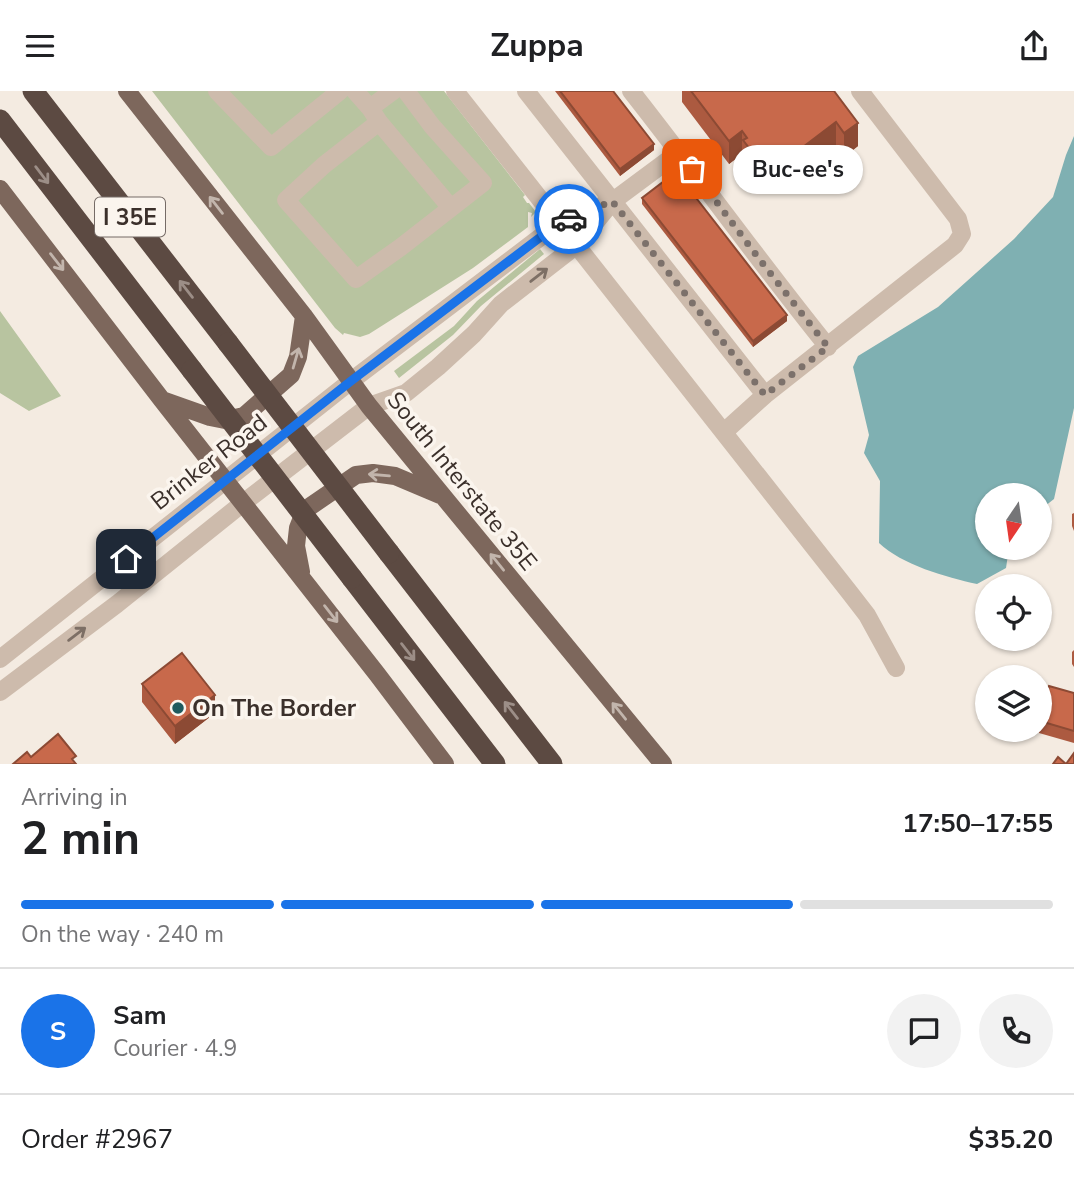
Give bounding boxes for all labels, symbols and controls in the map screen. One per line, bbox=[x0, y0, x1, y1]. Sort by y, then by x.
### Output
text: Zuppa bbox=[490, 24, 584, 67]
icon: menu bbox=[21, 27, 59, 65]
icon: share bbox=[1015, 27, 1053, 65]
pin bbox=[662, 139, 722, 199]
callout: Buc-ee's bbox=[734, 145, 864, 193]
icon: bag bbox=[673, 150, 711, 188]
text: Buc-ee's bbox=[752, 154, 844, 185]
one-way arrow bbox=[34, 165, 49, 183]
courier bbox=[534, 184, 604, 254]
one-way arrow bbox=[208, 196, 223, 214]
road number: I 35E bbox=[95, 197, 165, 237]
icon: car bbox=[550, 200, 588, 238]
one-way arrow bbox=[49, 253, 64, 271]
one-way arrow bbox=[530, 267, 548, 282]
one-way arrow bbox=[178, 280, 193, 299]
one-way arrow bbox=[291, 347, 304, 369]
street label: South Interstate 35E bbox=[380, 385, 544, 577]
street label: Brinker Road bbox=[144, 407, 274, 517]
one-way arrow bbox=[368, 468, 391, 481]
north arrow bbox=[975, 483, 1052, 560]
map controls bbox=[975, 483, 1052, 742]
pin bbox=[96, 529, 156, 589]
icon: home bbox=[107, 540, 145, 578]
one-way arrow bbox=[489, 554, 505, 572]
button: locate bbox=[975, 574, 1052, 651]
one-way arrow bbox=[323, 604, 338, 623]
one-way arrow bbox=[67, 626, 86, 641]
one-way arrow bbox=[401, 642, 416, 660]
button: layers bbox=[975, 665, 1052, 742]
place label: On The Border bbox=[192, 692, 357, 724]
marker: On The Border bbox=[170, 700, 186, 716]
one-way arrow bbox=[503, 701, 518, 720]
one-way arrow bbox=[611, 703, 627, 721]
text: Arriving in bbox=[21, 782, 128, 813]
text: 17:50–17:55 bbox=[902, 806, 1053, 841]
text: 2 min bbox=[21, 807, 140, 870]
text: On the way · 240 m bbox=[21, 919, 224, 950]
button: chat bbox=[887, 994, 961, 1068]
button: phone bbox=[979, 994, 1053, 1068]
text: Sam bbox=[113, 998, 166, 1033]
text: S bbox=[50, 1014, 66, 1049]
text: Courier · 4.9 bbox=[113, 1033, 237, 1064]
text: Order #2967 bbox=[21, 1122, 173, 1157]
text: $35.20 bbox=[969, 1122, 1053, 1157]

